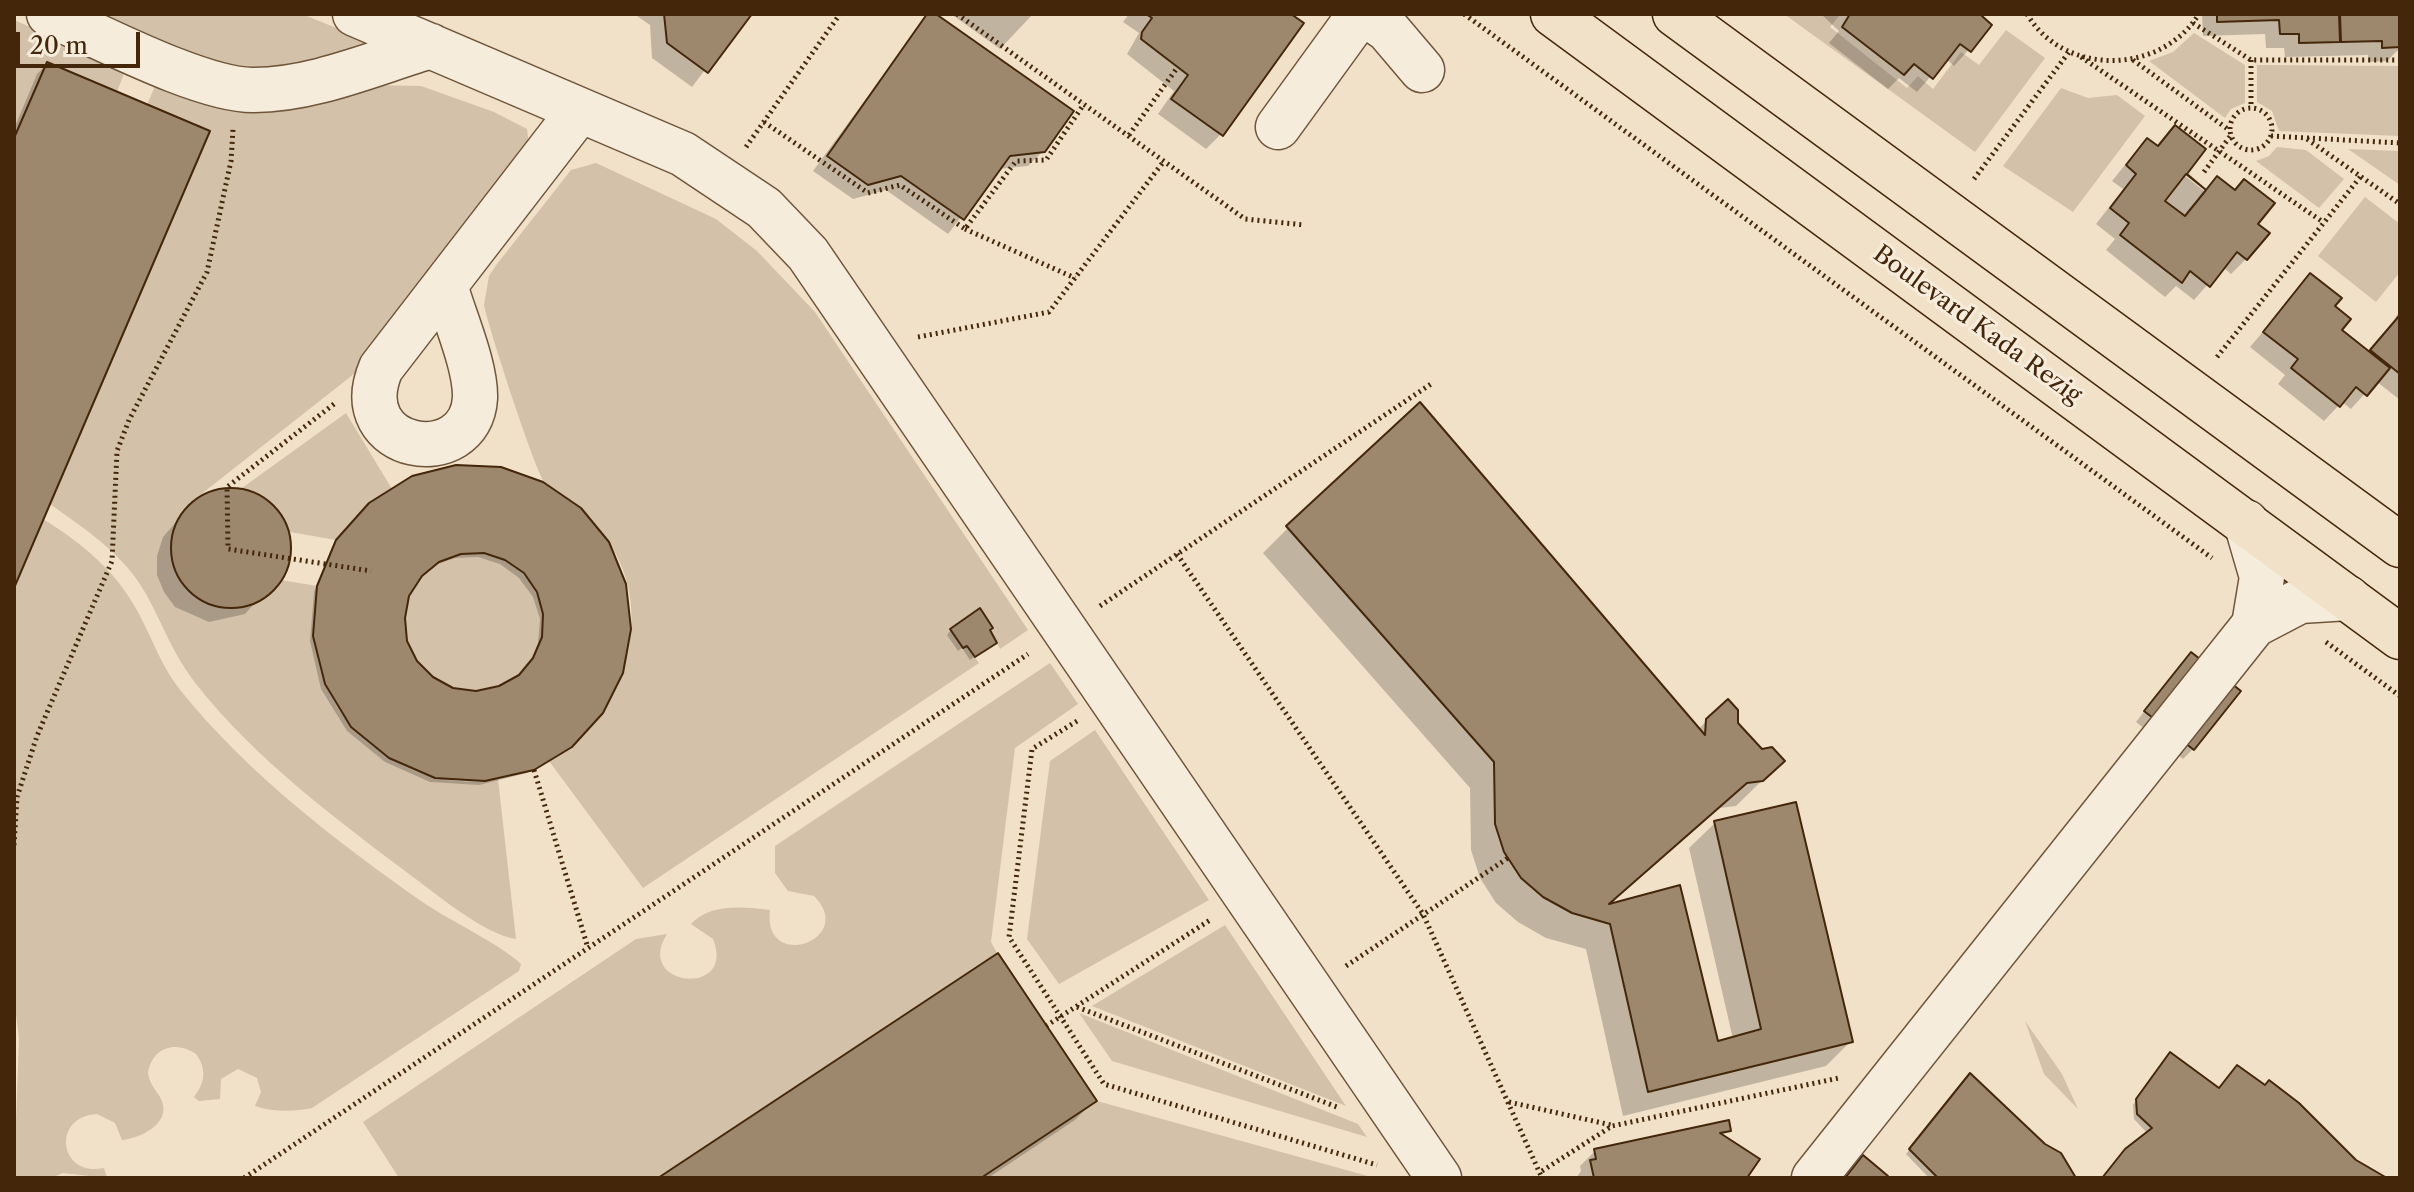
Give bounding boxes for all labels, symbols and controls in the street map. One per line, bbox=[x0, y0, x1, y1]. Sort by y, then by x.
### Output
scale bar bbox=[20, 16, 144, 66]
text: 20 m bbox=[30, 31, 88, 60]
street label: Boulevard Kada Rezig bbox=[1867, 240, 2087, 410]

